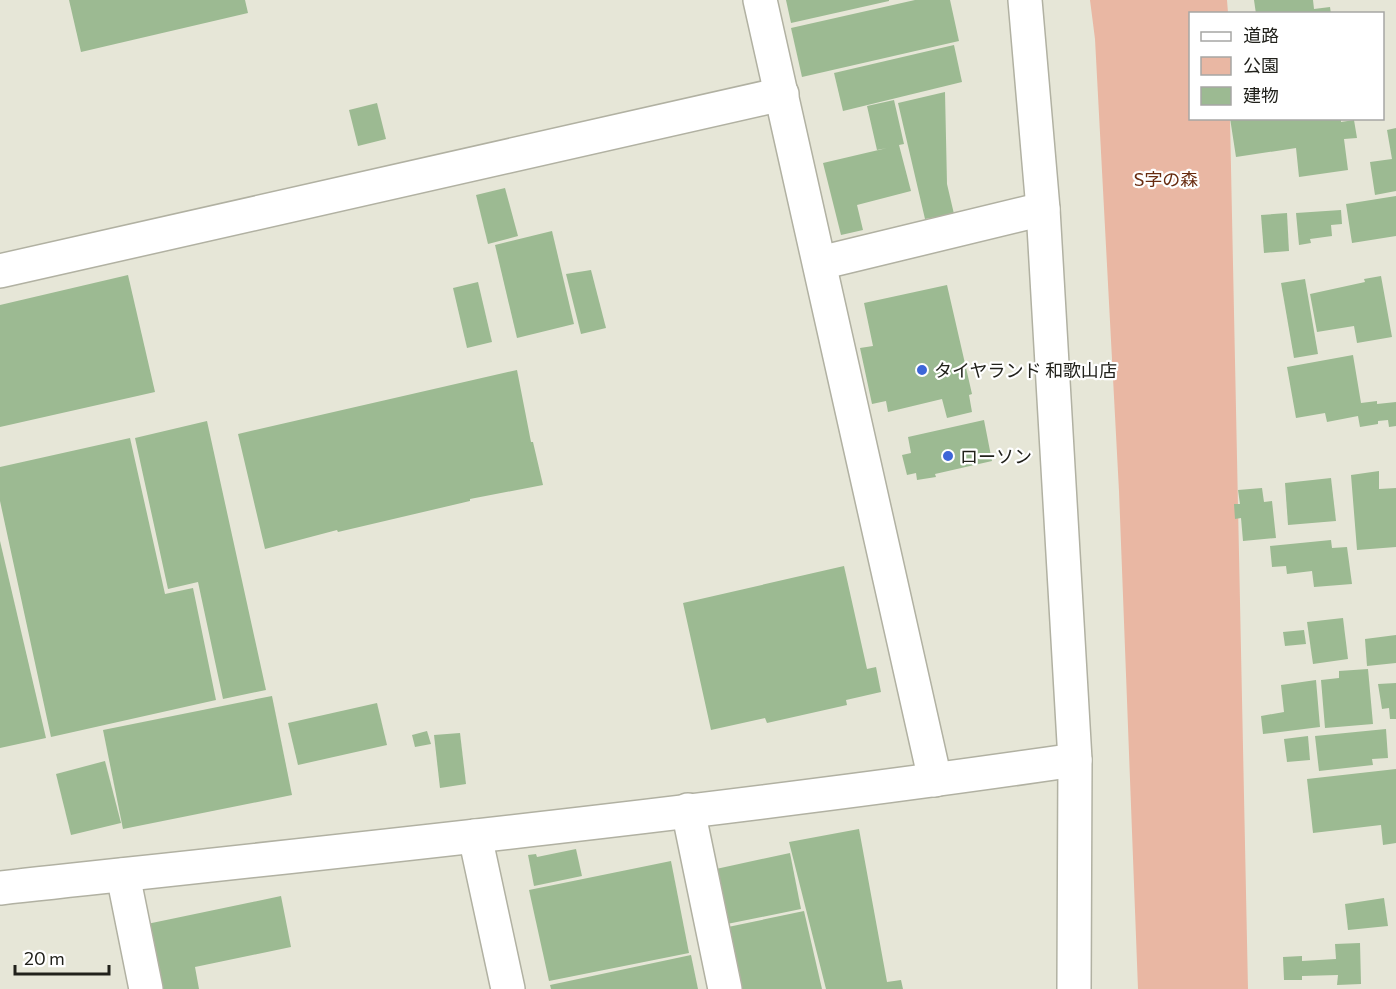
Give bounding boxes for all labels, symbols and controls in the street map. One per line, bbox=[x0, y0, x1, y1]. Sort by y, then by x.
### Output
legend bbox=[1189, 12, 1384, 120]
text: 道路 bbox=[1243, 24, 1279, 46]
text: 公園 bbox=[1243, 54, 1279, 76]
text: 建物 bbox=[1243, 84, 1279, 106]
park label: S字の森 bbox=[1134, 168, 1198, 190]
place label: タイヤランド 和歌山店 bbox=[934, 359, 1117, 381]
marker: タイヤランド 和歌山店 bbox=[915, 363, 929, 377]
place label: ローソン bbox=[960, 445, 1032, 467]
marker: ローソン bbox=[941, 449, 955, 463]
scale bar bbox=[15, 938, 110, 976]
text: 20 m bbox=[24, 947, 65, 969]

